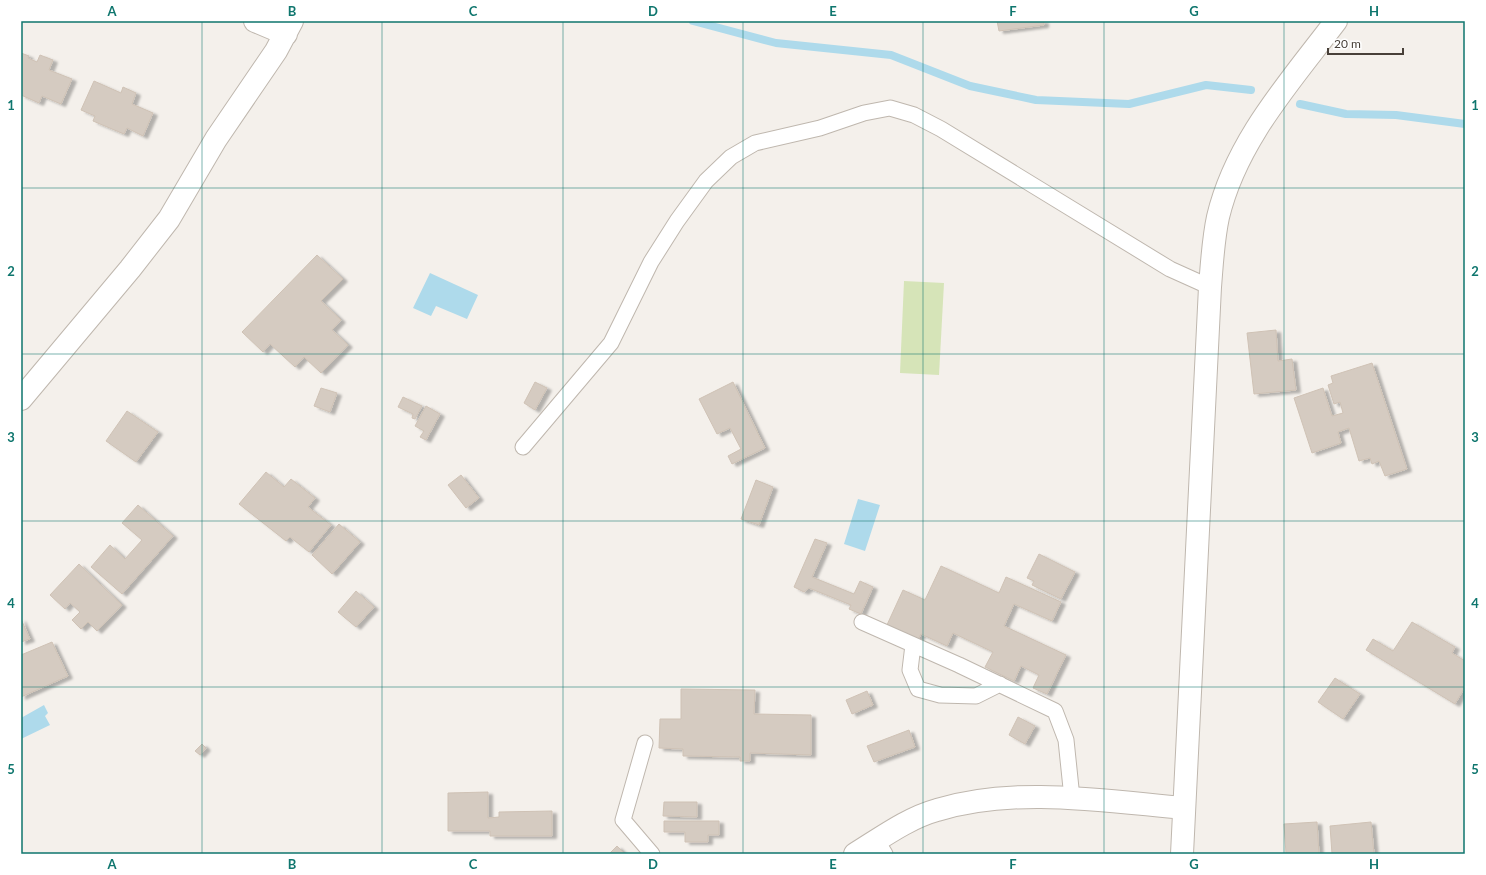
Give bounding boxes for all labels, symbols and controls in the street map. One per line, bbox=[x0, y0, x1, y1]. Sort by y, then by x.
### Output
text: A bbox=[106, 3, 117, 19]
text: B bbox=[288, 3, 297, 19]
text: C bbox=[469, 3, 478, 19]
text: D bbox=[648, 3, 658, 19]
text: E bbox=[829, 3, 837, 19]
text: F bbox=[1009, 3, 1017, 19]
text: G bbox=[1189, 3, 1199, 19]
text: H bbox=[1369, 3, 1379, 19]
scale bar bbox=[1328, 30, 1403, 56]
text: 20 m bbox=[1334, 36, 1361, 51]
text: 1 bbox=[7, 97, 15, 113]
text: 1 bbox=[1471, 97, 1479, 113]
text: 2 bbox=[7, 263, 15, 279]
text: 2 bbox=[1471, 263, 1479, 279]
text: 3 bbox=[7, 429, 15, 445]
text: 3 bbox=[1471, 429, 1479, 445]
text: 4 bbox=[7, 595, 15, 611]
text: 4 bbox=[1471, 595, 1479, 611]
text: 5 bbox=[7, 761, 15, 777]
text: 5 bbox=[1471, 761, 1479, 777]
text: A bbox=[106, 856, 117, 872]
text: B bbox=[288, 856, 297, 872]
text: C bbox=[469, 856, 478, 872]
text: D bbox=[648, 856, 658, 872]
text: E bbox=[829, 856, 837, 872]
text: F bbox=[1009, 856, 1017, 872]
text: G bbox=[1189, 856, 1199, 872]
text: H bbox=[1369, 856, 1379, 872]

